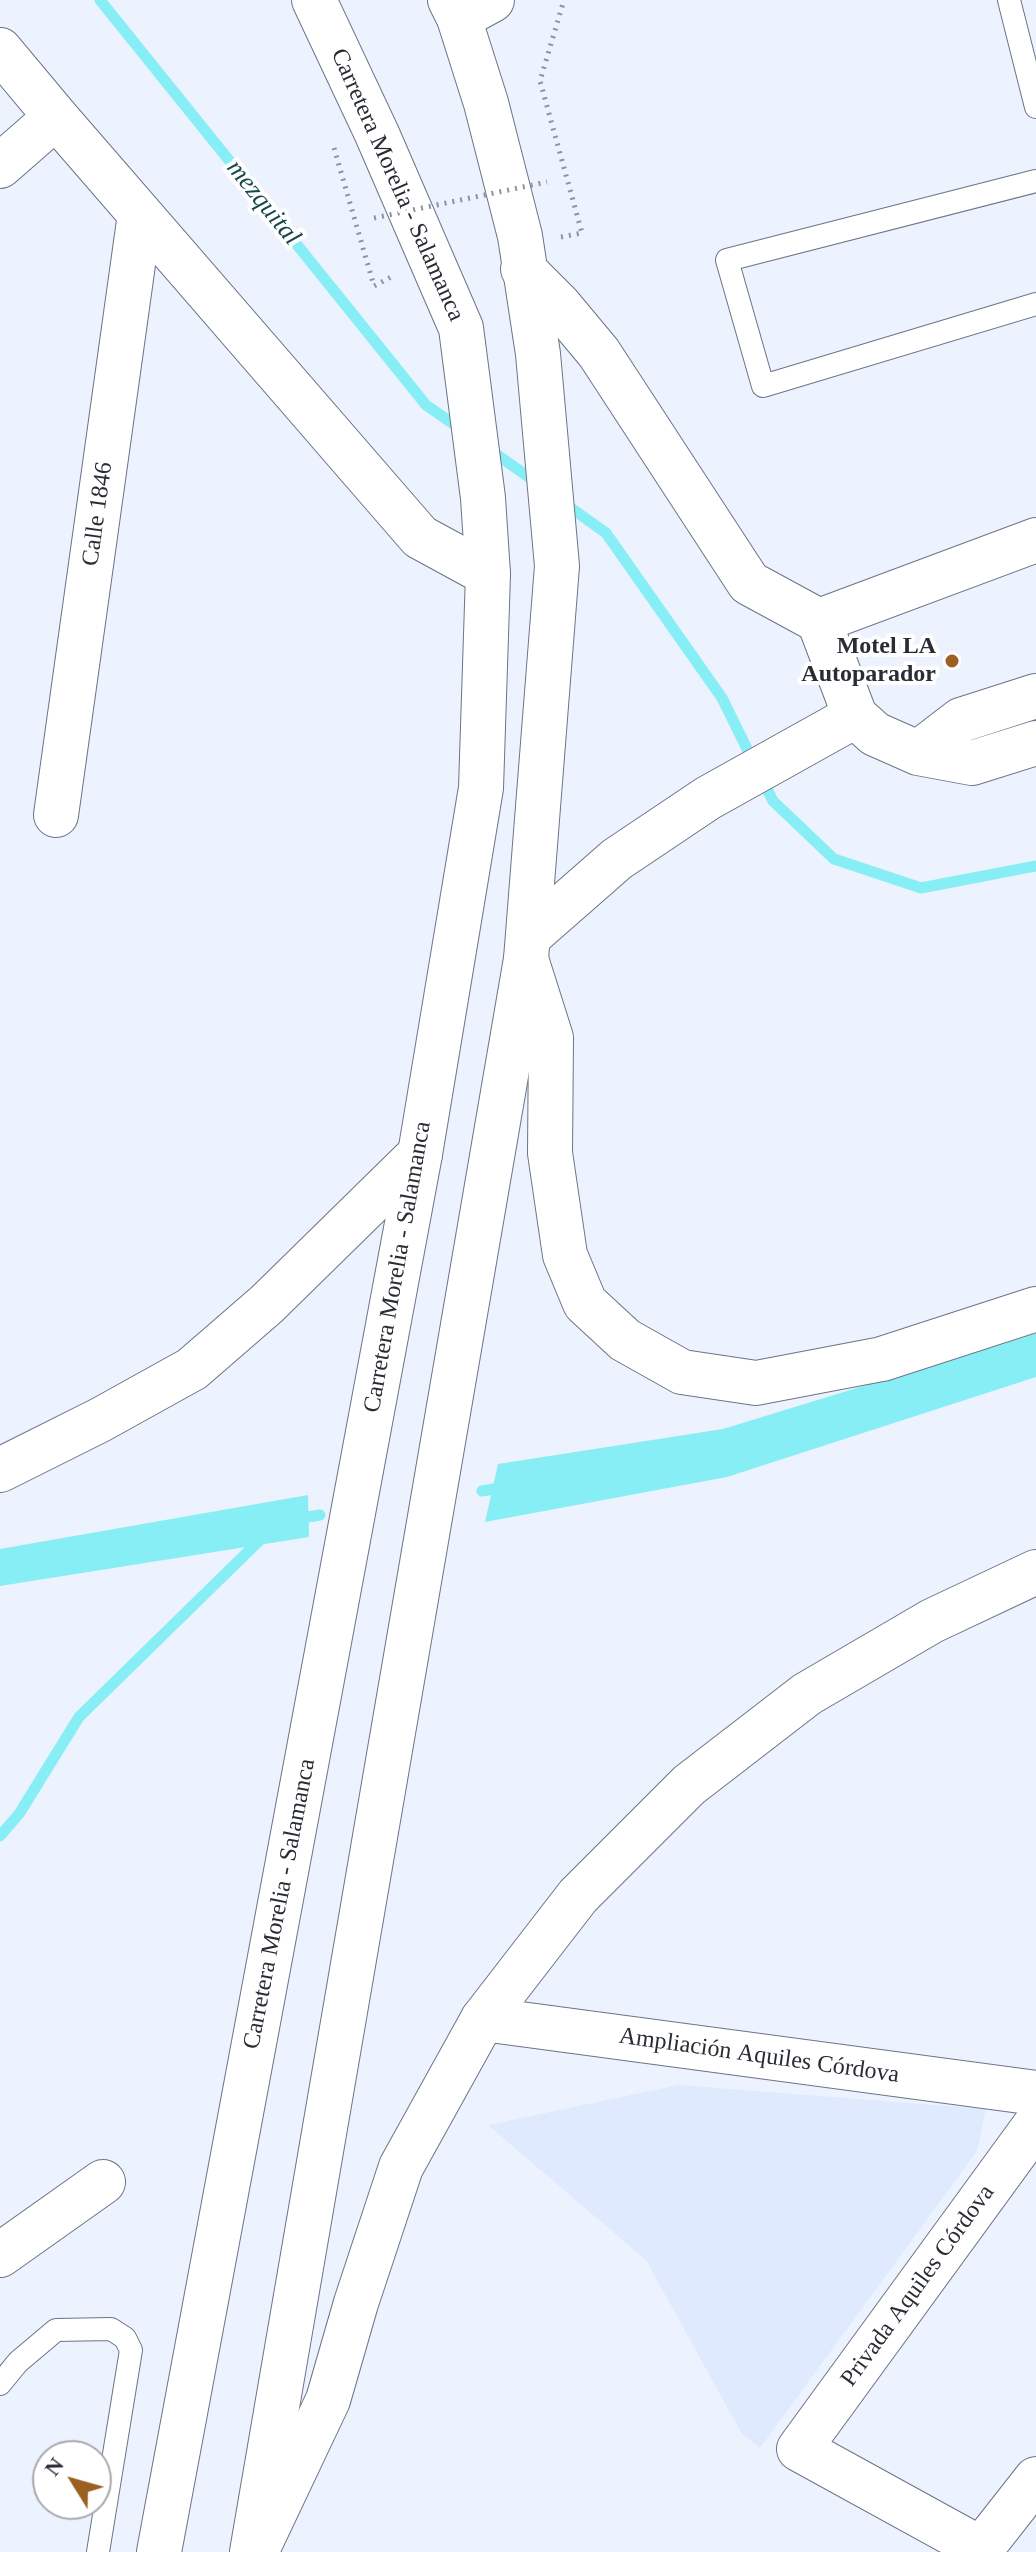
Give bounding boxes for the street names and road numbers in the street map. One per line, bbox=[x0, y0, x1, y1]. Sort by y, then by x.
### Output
street label: Carretera Morelia - Salamanca bbox=[324, 44, 470, 326]
street label: Calle 1846 bbox=[76, 460, 120, 568]
street label: Carretera Morelia - Salamanca bbox=[358, 1119, 438, 1415]
street label: Carretera Morelia - Salamanca bbox=[238, 1756, 322, 2052]
street label: Ampliación Aquiles Córdova bbox=[617, 2022, 901, 2090]
street label: Privada Aquiles Córdova bbox=[835, 2179, 1001, 2393]

